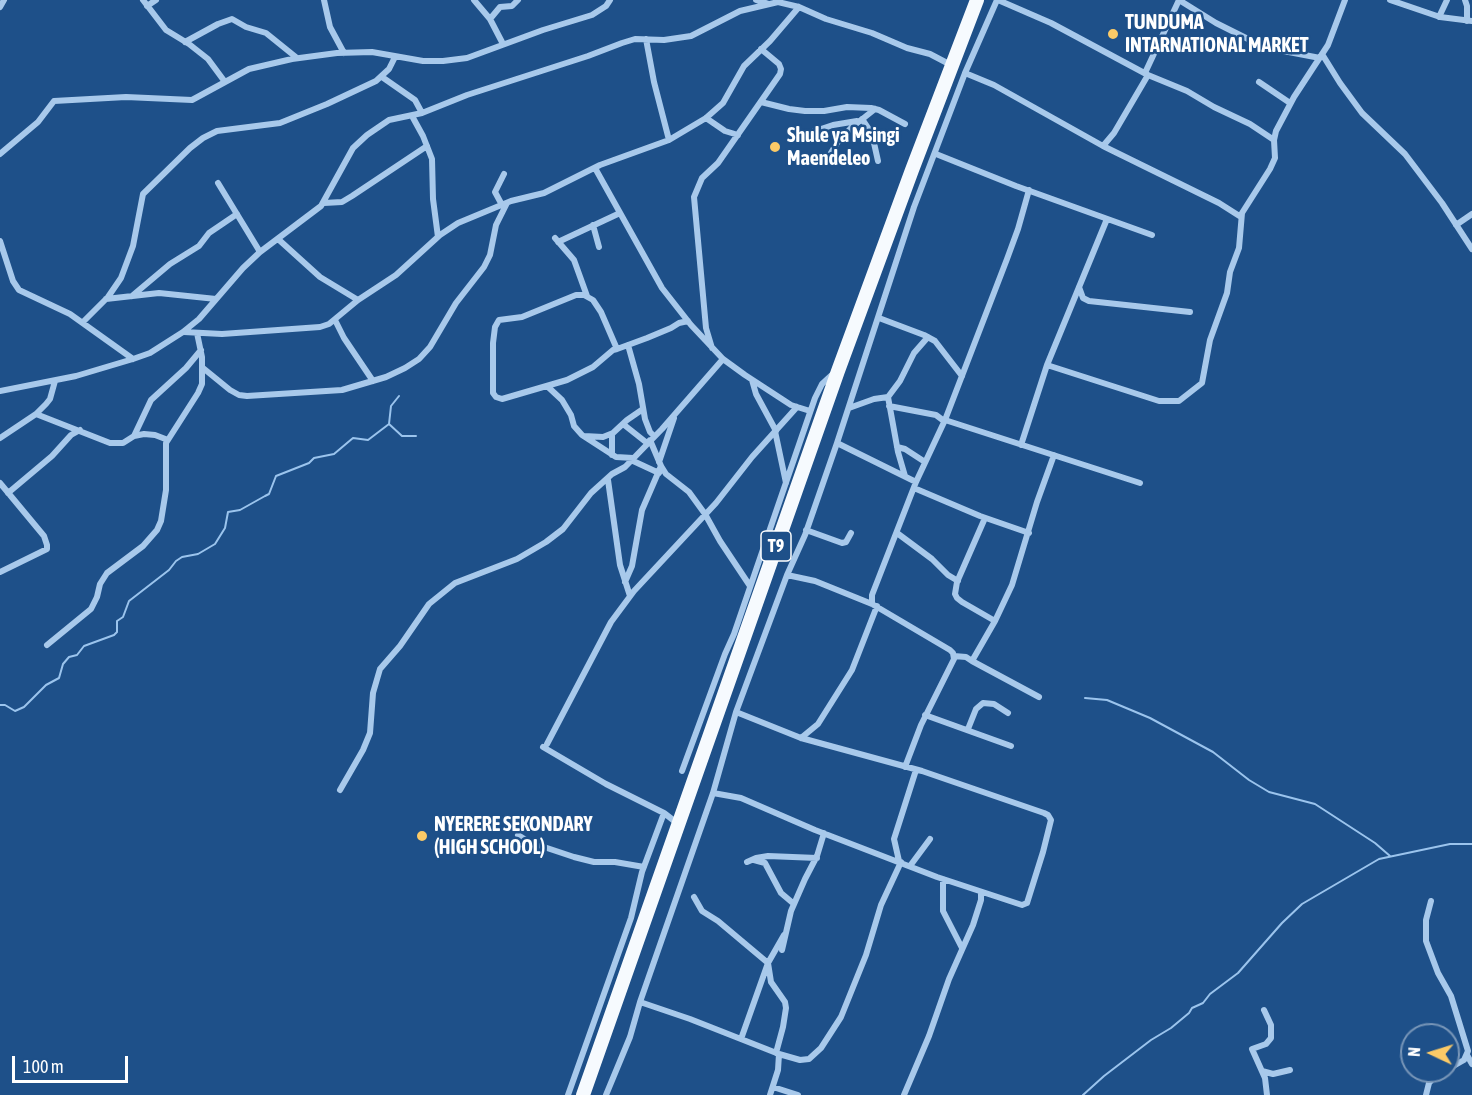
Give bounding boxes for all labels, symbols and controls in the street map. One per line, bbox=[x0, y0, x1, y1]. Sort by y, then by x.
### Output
place label: TUNDUMA INTARNATIONAL MARKET bbox=[1125, 11, 1308, 58]
marker: TUNDUMA INTARNATIONAL MARKET bbox=[1106, 27, 1120, 41]
place label: Shule ya Msingi Maendeleo bbox=[787, 124, 900, 171]
marker: Shule ya Msingi Maendeleo bbox=[768, 140, 782, 154]
road number: T9 bbox=[761, 531, 791, 561]
place label: NYERERE SEKONDARY (HIGH SCHOOL) bbox=[434, 813, 592, 860]
marker: NYERERE SEKONDARY (HIGH SCHOOL) bbox=[415, 829, 429, 843]
north arrow bbox=[1400, 1023, 1460, 1083]
scale bar bbox=[15, 1044, 130, 1082]
text: N bbox=[1405, 1047, 1423, 1057]
text: 100 m bbox=[23, 1056, 64, 1077]

